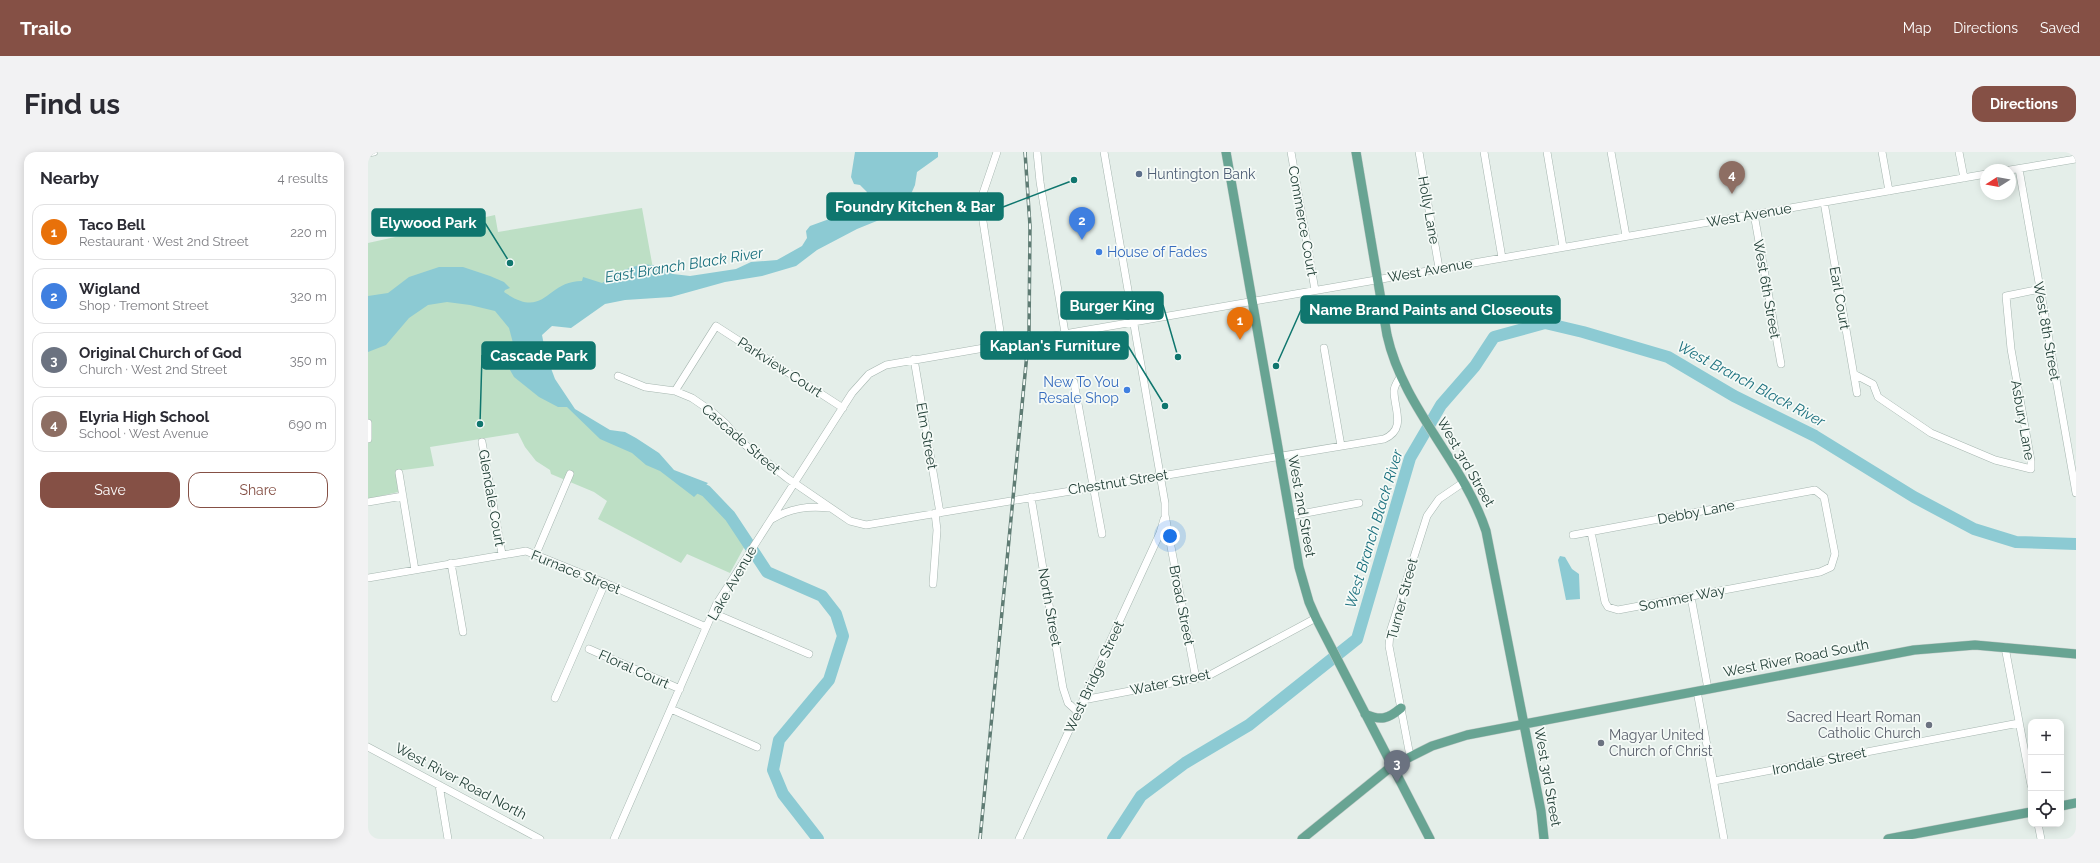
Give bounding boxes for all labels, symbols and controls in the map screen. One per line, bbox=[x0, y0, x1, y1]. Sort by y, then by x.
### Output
text: Trailo bbox=[20, 17, 71, 39]
text: Map bbox=[1903, 20, 1931, 36]
text: Directions bbox=[1953, 20, 2018, 36]
text: Saved bbox=[2040, 20, 2080, 36]
button: Directions bbox=[1972, 86, 2076, 122]
text: Find us bbox=[24, 88, 120, 121]
pin: 4 bbox=[1719, 161, 1745, 194]
north arrow bbox=[1980, 164, 2016, 200]
street label: Commerce Court bbox=[1285, 165, 1321, 278]
place label: Huntington Bank bbox=[1147, 166, 1256, 182]
text: Nearby bbox=[40, 168, 99, 188]
marker: Huntington Bank bbox=[1134, 169, 1144, 179]
text: 4 results bbox=[277, 171, 328, 186]
street label: Holly Lane bbox=[1415, 175, 1443, 245]
callout: Foundry Kitchen & Bar bbox=[827, 193, 1003, 220]
text: Foundry Kitchen & Bar bbox=[835, 198, 995, 216]
street label: West Avenue bbox=[1705, 200, 1793, 230]
pin: 2 bbox=[1069, 207, 1095, 240]
callout: Elywood Park bbox=[372, 209, 485, 236]
text: Elywood Park bbox=[379, 214, 477, 232]
text: Taco Bell bbox=[79, 216, 145, 234]
text: 1 bbox=[51, 225, 57, 240]
text: 220 m bbox=[290, 225, 327, 240]
text: Restaurant · West 2nd Street bbox=[79, 234, 249, 249]
street label: West 6th Street bbox=[1750, 238, 1784, 340]
water label: East Branch Black River bbox=[604, 243, 765, 286]
place label: House of Fades bbox=[1107, 244, 1207, 260]
marker: House of Fades bbox=[1094, 247, 1104, 257]
street label: West Avenue bbox=[1386, 255, 1474, 285]
street label: Earl Court bbox=[1827, 265, 1853, 331]
text: Wigland bbox=[79, 280, 140, 298]
street label: West 8th Street bbox=[2030, 280, 2064, 382]
text: 2 bbox=[50, 289, 58, 304]
text: 320 m bbox=[290, 289, 327, 304]
callout: Burger King bbox=[1061, 292, 1163, 319]
callout: Name Brand Paints and Closeouts bbox=[1301, 296, 1560, 323]
text: Burger King bbox=[1069, 297, 1155, 315]
text: Shop · Tremont Street bbox=[79, 298, 209, 313]
text: Name Brand Paints and Closeouts bbox=[1309, 301, 1553, 319]
pin: 1 bbox=[1227, 307, 1253, 340]
callout: Kaplan's Furniture bbox=[981, 332, 1128, 359]
street label: Parkview Court bbox=[735, 334, 826, 400]
text: Kaplan's Furniture bbox=[990, 337, 1120, 355]
water label: West Branch Black River bbox=[1674, 337, 1829, 431]
callout: Cascade Park bbox=[482, 342, 595, 369]
text: Original Church of God bbox=[79, 344, 242, 362]
text: Cascade Park bbox=[490, 347, 588, 365]
text: 3 bbox=[50, 353, 58, 368]
text: 350 m bbox=[290, 353, 327, 368]
text: Church · West 2nd Street bbox=[79, 362, 227, 377]
place label: New To You Resale Shop bbox=[1038, 374, 1119, 406]
street label: Asbury Lane bbox=[2008, 379, 2038, 461]
marker: New To You Resale Shop bbox=[1122, 385, 1132, 395]
street label: Cascade Street bbox=[699, 401, 784, 478]
street label: Elm Street bbox=[913, 401, 941, 471]
text: Elyria High School bbox=[79, 408, 209, 426]
street label: West 3rd Street bbox=[1434, 415, 1498, 510]
text: 4 bbox=[50, 417, 58, 432]
text: 690 m bbox=[288, 417, 327, 432]
text: School · West Avenue bbox=[79, 426, 208, 441]
water label: West Branch Black River bbox=[1341, 447, 1407, 610]
street label: Glendale Court bbox=[476, 448, 508, 548]
street label: West 2nd Street bbox=[1285, 454, 1319, 559]
street label: Chestnut Street bbox=[1067, 466, 1169, 498]
button: Save bbox=[40, 472, 180, 508]
button: Share bbox=[188, 472, 328, 508]
street label: Debby Lane bbox=[1656, 497, 1736, 527]
your location bbox=[1160, 526, 1180, 546]
street label: Lake Avenue bbox=[704, 543, 760, 623]
street label: Furnace Street bbox=[529, 547, 623, 597]
street label: Turner Street bbox=[1383, 556, 1421, 642]
street label: Broad Street bbox=[1166, 564, 1198, 647]
street label: North Street bbox=[1035, 567, 1065, 648]
street label: Sommer Way bbox=[1638, 582, 1727, 614]
street label: West Bridge Street bbox=[1061, 618, 1127, 736]
street label: West River Road South bbox=[1722, 636, 1870, 680]
street label: Floral Court bbox=[596, 646, 672, 692]
street label: Water Street bbox=[1129, 666, 1212, 698]
place label: Sacred Heart Roman Catholic Church bbox=[1787, 709, 1921, 741]
map controls bbox=[2028, 719, 2064, 827]
button: + bbox=[2028, 719, 2064, 755]
marker: Sacred Heart Roman Catholic Church bbox=[1924, 720, 1934, 730]
street label: West 3rd Street bbox=[1531, 726, 1565, 828]
place label: Magyar United Church of Christ bbox=[1609, 727, 1713, 759]
marker: Magyar United Church of Christ bbox=[1596, 738, 1606, 748]
street label: West River Road North bbox=[393, 740, 529, 822]
street label: Irondale Street bbox=[1771, 744, 1868, 778]
pin: 3 bbox=[1384, 750, 1410, 783]
button: − bbox=[2028, 755, 2064, 791]
button: locate bbox=[2028, 791, 2064, 827]

